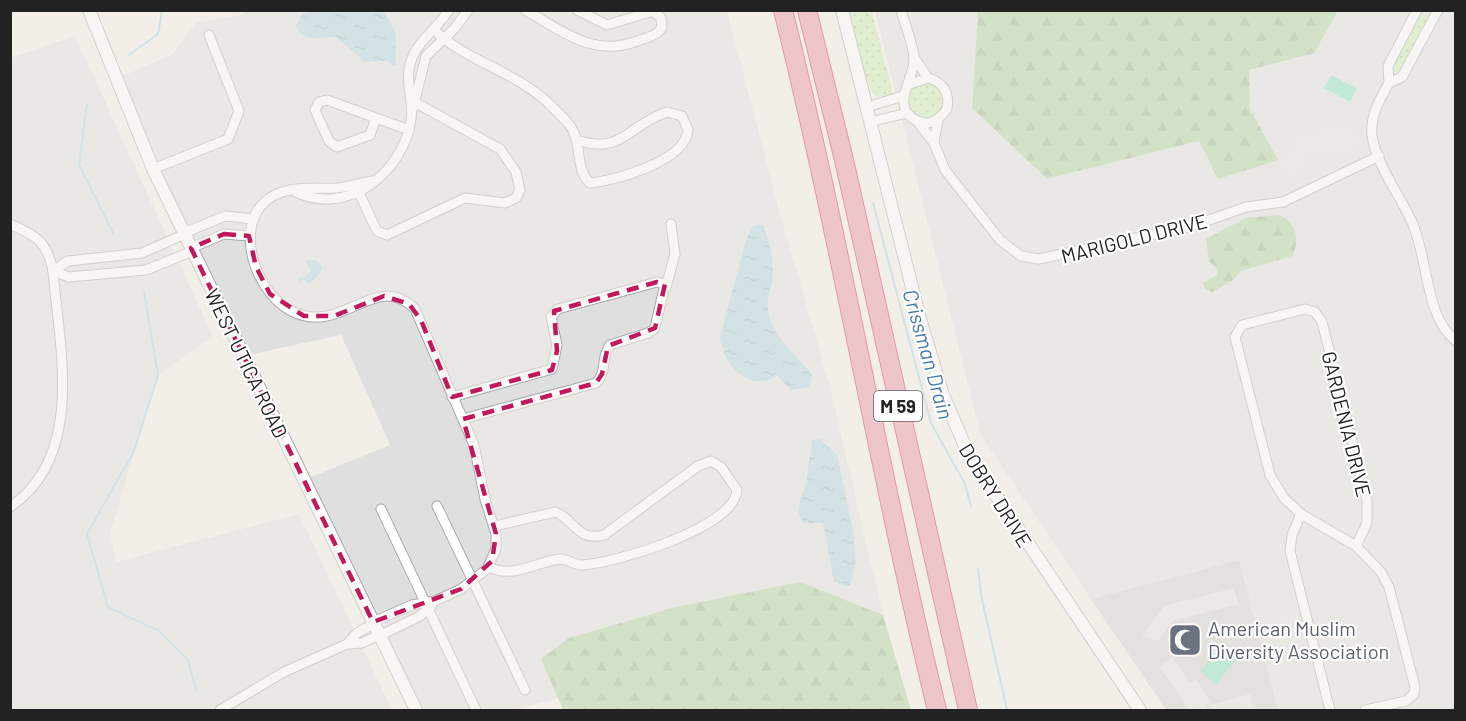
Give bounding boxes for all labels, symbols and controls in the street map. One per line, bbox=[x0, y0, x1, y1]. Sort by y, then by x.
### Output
street label: MARIGOLD DRIVE bbox=[1058, 208, 1210, 268]
street label: WEST UTICA ROAD bbox=[200, 285, 294, 441]
water label: Crissman Drain bbox=[898, 286, 960, 422]
street label: GARDENIA DRIVE bbox=[1317, 349, 1377, 499]
road number: M 59 bbox=[874, 391, 922, 421]
street label: DOBRY DRIVE bbox=[955, 439, 1037, 551]
place label: American Muslim Diversity Association bbox=[1208, 616, 1389, 663]
mosque icon: American Muslim Diversity Association bbox=[1167, 622, 1203, 658]

